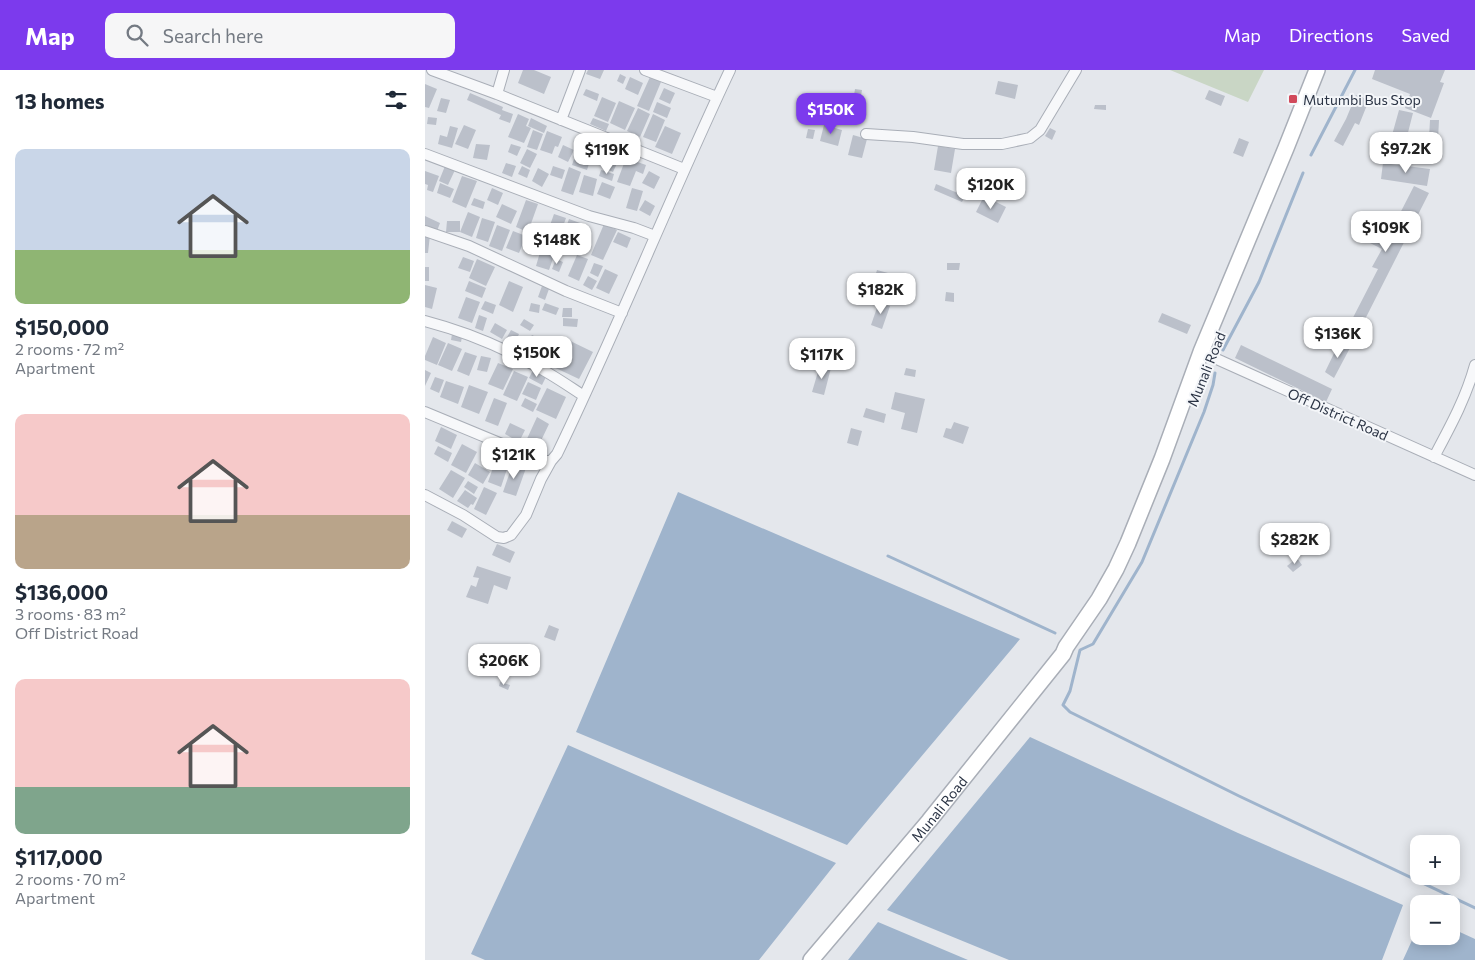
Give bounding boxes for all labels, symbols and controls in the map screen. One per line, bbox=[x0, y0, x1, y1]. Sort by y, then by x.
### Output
search box bbox=[105, 13, 455, 58]
text: Map bbox=[25, 21, 75, 50]
icon: search bbox=[123, 21, 151, 49]
text: Search here bbox=[163, 24, 263, 47]
text: Map bbox=[1224, 24, 1261, 46]
text: Directions bbox=[1289, 24, 1373, 46]
text: Saved bbox=[1401, 24, 1450, 46]
icon: filters bbox=[382, 86, 410, 114]
text: 13 homes bbox=[15, 88, 105, 113]
place label: Mutumbi Bus Stop bbox=[1303, 91, 1421, 108]
pin: $150K bbox=[796, 92, 866, 135]
marker: Mutumbi Bus Stop bbox=[1287, 93, 1299, 105]
text: $150K bbox=[807, 99, 855, 118]
pin: $119K bbox=[572, 132, 642, 175]
pin: $97.2K bbox=[1365, 132, 1447, 174]
text: $97.2K bbox=[1381, 138, 1431, 157]
text: $119K bbox=[585, 139, 629, 158]
pin: $120K bbox=[956, 168, 1026, 210]
text: $120K bbox=[967, 174, 1015, 193]
icon: home bbox=[168, 181, 258, 271]
pin: $109K bbox=[1351, 210, 1421, 253]
text: $109K bbox=[1362, 217, 1410, 236]
pin: $148K bbox=[522, 222, 592, 265]
text: $148K bbox=[533, 229, 581, 248]
pin: $182K bbox=[846, 272, 916, 315]
text: $182K bbox=[858, 279, 904, 298]
text: $150,000 bbox=[15, 314, 109, 339]
pin: $136K bbox=[1303, 316, 1373, 359]
text: $136K bbox=[1315, 323, 1361, 342]
street label: Munali Road bbox=[1183, 329, 1229, 409]
pin: $150K bbox=[502, 336, 572, 378]
pin: $117K bbox=[787, 338, 857, 380]
text: 2 rooms · 72 m² bbox=[15, 339, 124, 358]
text: $150K bbox=[513, 342, 561, 361]
text: $117K bbox=[800, 344, 844, 363]
text: Apartment bbox=[15, 358, 95, 377]
street label: Off District Road bbox=[1285, 384, 1391, 444]
pin: $121K bbox=[479, 438, 549, 480]
text: $121K bbox=[492, 444, 536, 463]
icon: home bbox=[168, 446, 258, 536]
pin: $282K bbox=[1260, 522, 1330, 565]
text: $282K bbox=[1271, 529, 1319, 548]
text: $136,000 bbox=[15, 579, 108, 604]
text: 3 rooms · 83 m² bbox=[15, 604, 126, 623]
text: Off District Road bbox=[15, 623, 139, 642]
pin: $206K bbox=[469, 644, 539, 686]
text: $206K bbox=[479, 650, 529, 669]
icon: home bbox=[168, 711, 258, 801]
street label: Munali Road bbox=[907, 773, 970, 845]
map controls bbox=[1410, 835, 1460, 945]
button: + bbox=[1410, 835, 1460, 885]
text: $117,000 bbox=[15, 844, 103, 869]
text: 2 rooms · 70 m² bbox=[15, 869, 126, 888]
text: Apartment bbox=[15, 888, 95, 907]
button: − bbox=[1410, 895, 1460, 945]

